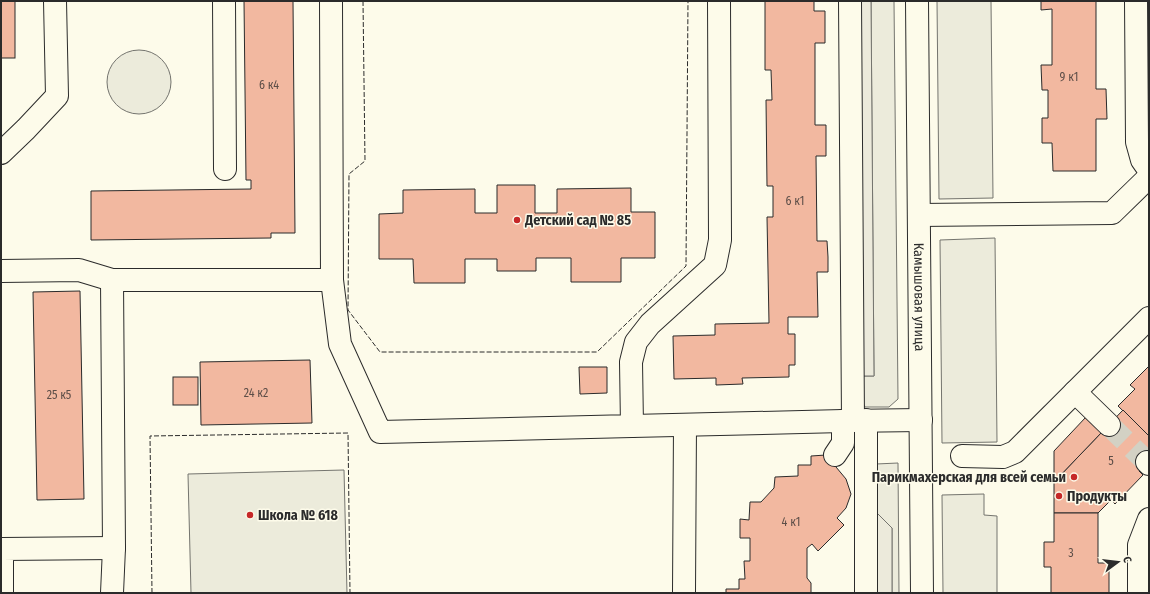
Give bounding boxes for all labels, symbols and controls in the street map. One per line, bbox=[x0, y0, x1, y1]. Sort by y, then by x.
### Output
house number: 9 к1 bbox=[1060, 70, 1078, 84]
house number: 6 к4 bbox=[259, 78, 279, 92]
house number: 6 к1 bbox=[786, 194, 804, 208]
place label: Детский сад № 85 bbox=[524, 212, 631, 229]
marker: Детский сад № 85 bbox=[512, 215, 522, 225]
street label: Камышовая улица bbox=[910, 243, 928, 352]
house number: 24 к2 bbox=[244, 386, 268, 400]
house number: 25 к5 bbox=[47, 388, 72, 402]
house number: 5 bbox=[1108, 454, 1114, 468]
place label: Парикмахерская для всей семьи bbox=[872, 469, 1066, 486]
marker: Парикмахерская для всей семьи bbox=[1069, 472, 1079, 482]
place label: Продукты bbox=[1067, 488, 1127, 505]
marker: Продукты bbox=[1054, 491, 1064, 501]
place label: Школа № 618 bbox=[258, 507, 339, 524]
marker: Школа № 618 bbox=[245, 510, 255, 520]
house number: 4 к1 bbox=[782, 515, 800, 529]
north arrow bbox=[1098, 542, 1138, 582]
house number: 3 bbox=[1068, 546, 1074, 560]
text: С bbox=[1120, 555, 1134, 564]

